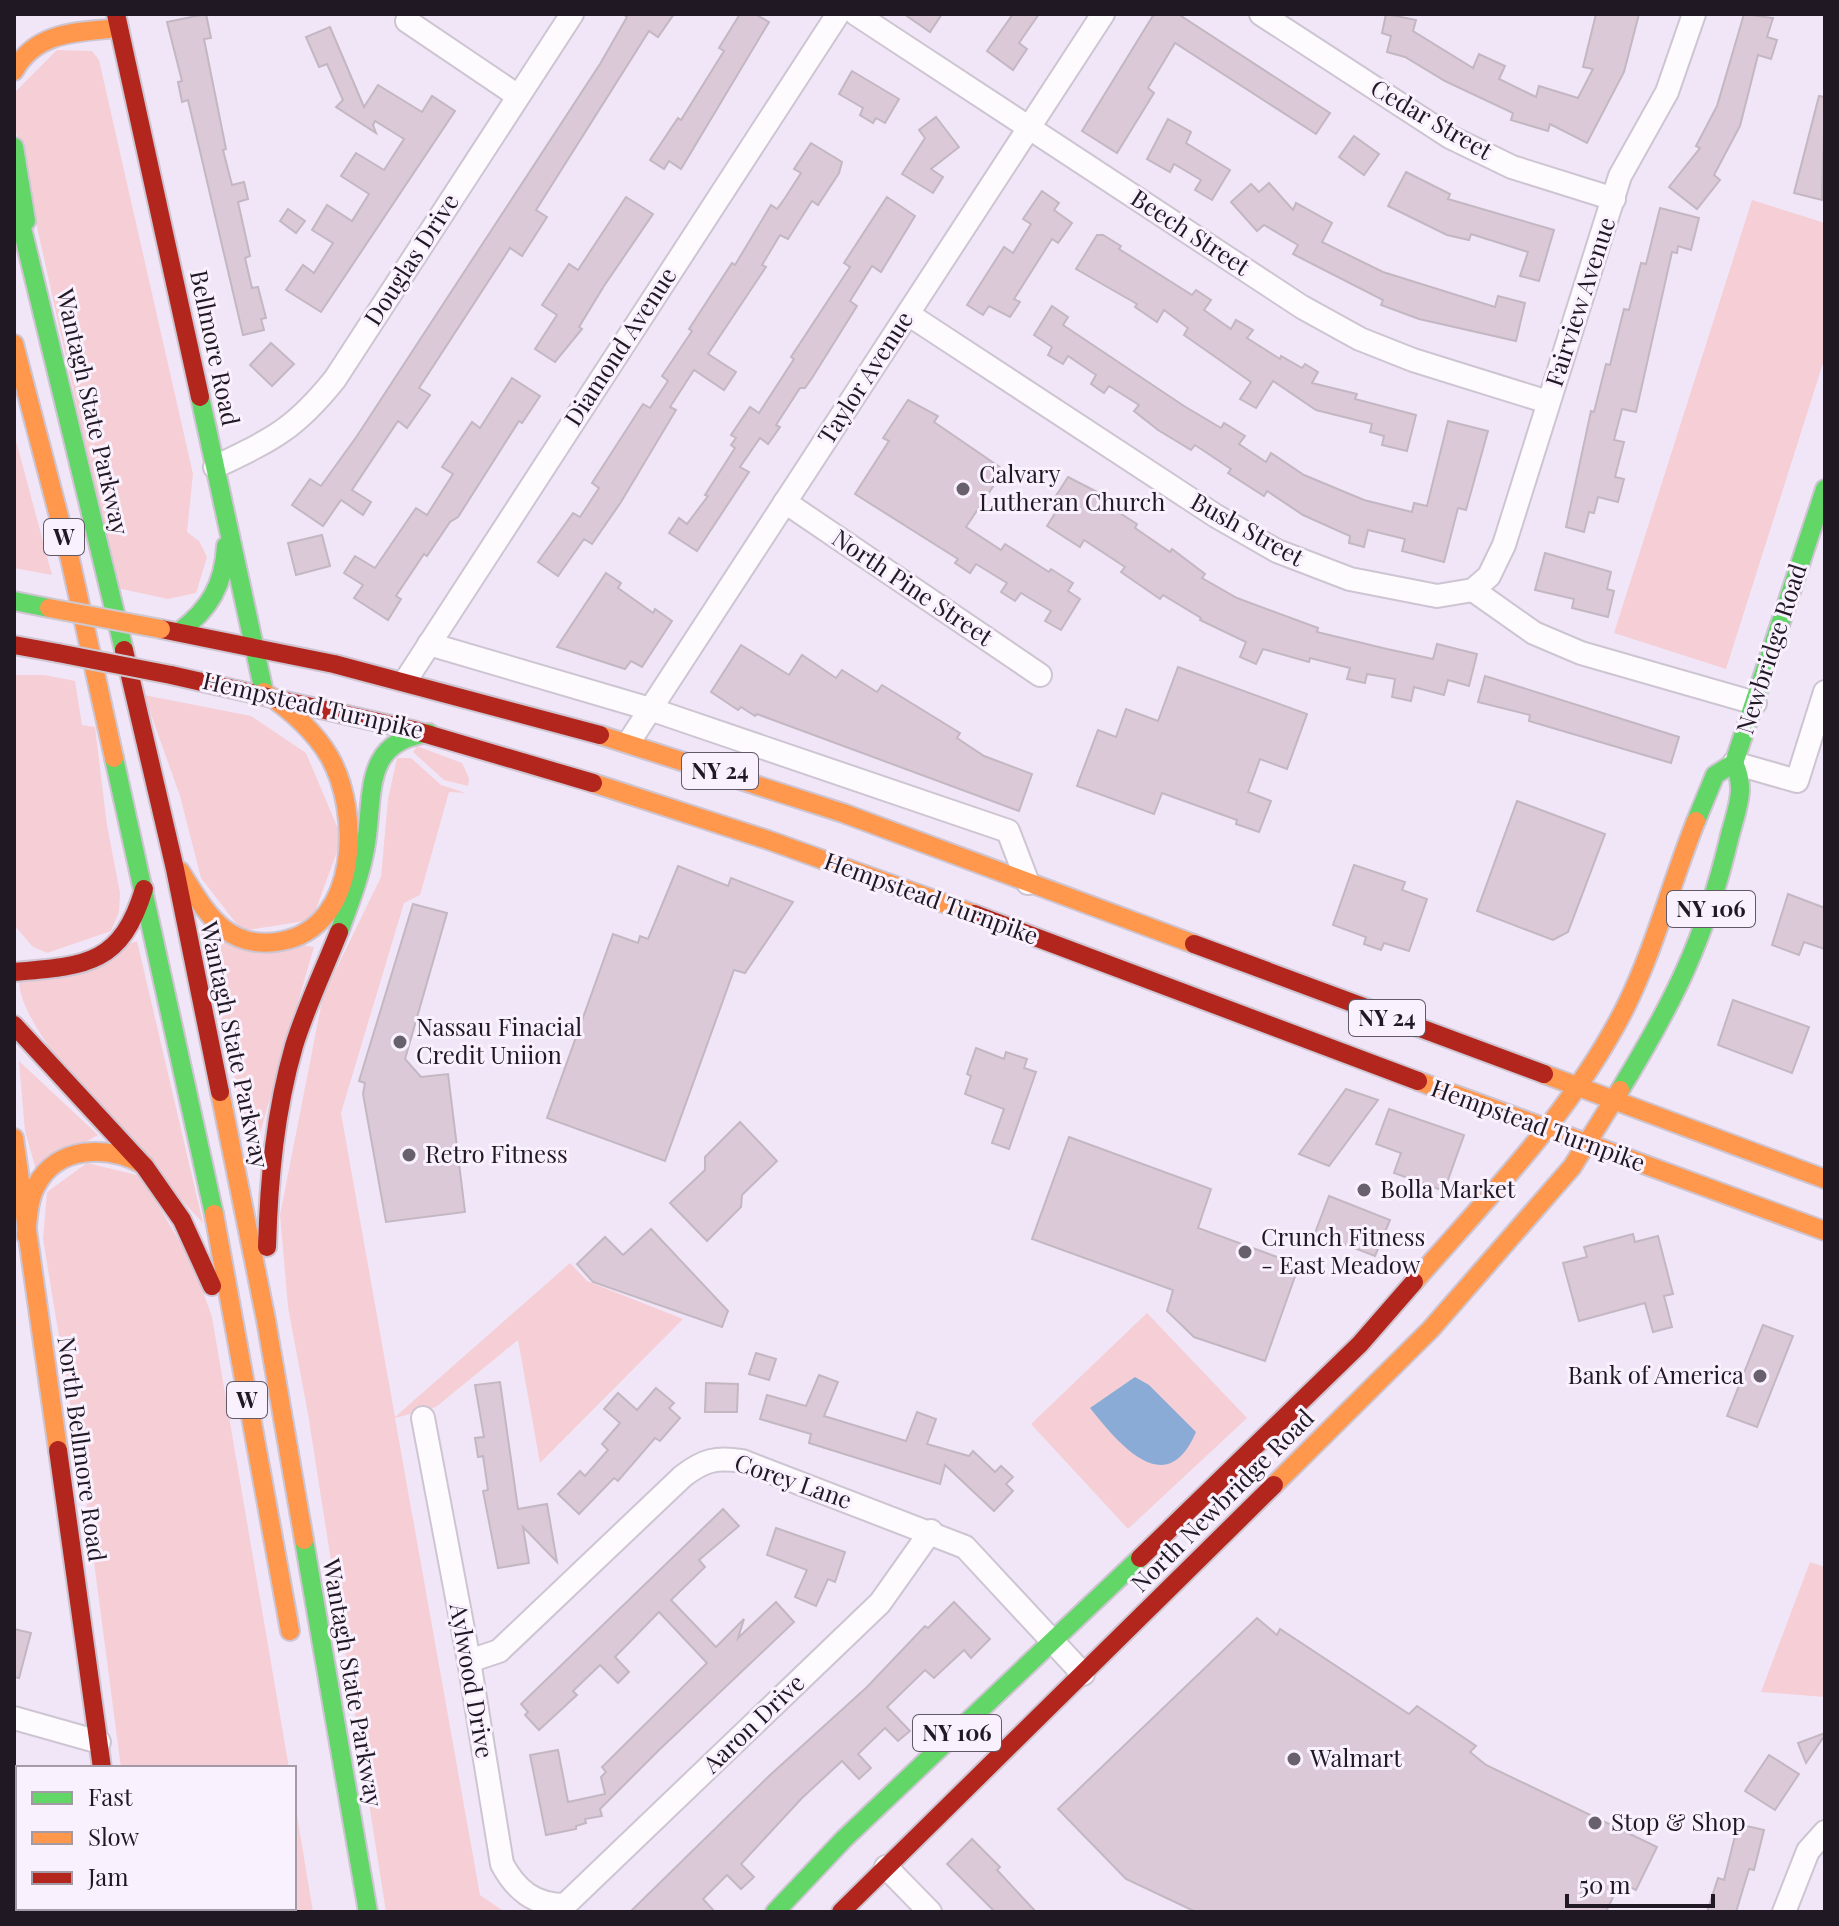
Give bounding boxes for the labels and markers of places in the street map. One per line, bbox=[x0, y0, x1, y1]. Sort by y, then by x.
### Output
place label: Calvary Lutheran Church bbox=[979, 457, 1165, 517]
marker: Calvary Lutheran Church bbox=[954, 480, 972, 498]
place label: Nassau Finacial Credit Uniion bbox=[416, 1010, 582, 1070]
marker: Nassau Finacial Credit Uniion bbox=[391, 1033, 409, 1051]
place label: Retro Fitness bbox=[425, 1137, 568, 1169]
marker: Retro Fitness bbox=[400, 1146, 418, 1164]
place label: Bolla Market bbox=[1380, 1172, 1516, 1204]
marker: Bolla Market bbox=[1355, 1181, 1373, 1199]
place label: Crunch Fitness - East Meadow bbox=[1261, 1220, 1425, 1280]
marker: Crunch Fitness - East Meadow bbox=[1236, 1243, 1254, 1261]
place label: Bank of America bbox=[1568, 1358, 1744, 1390]
marker: Bank of America bbox=[1751, 1367, 1769, 1385]
place label: Walmart bbox=[1309, 1741, 1402, 1773]
marker: Walmart bbox=[1285, 1750, 1303, 1768]
place label: Stop & Shop bbox=[1611, 1805, 1746, 1837]
marker: Stop & Shop bbox=[1586, 1814, 1604, 1832]

